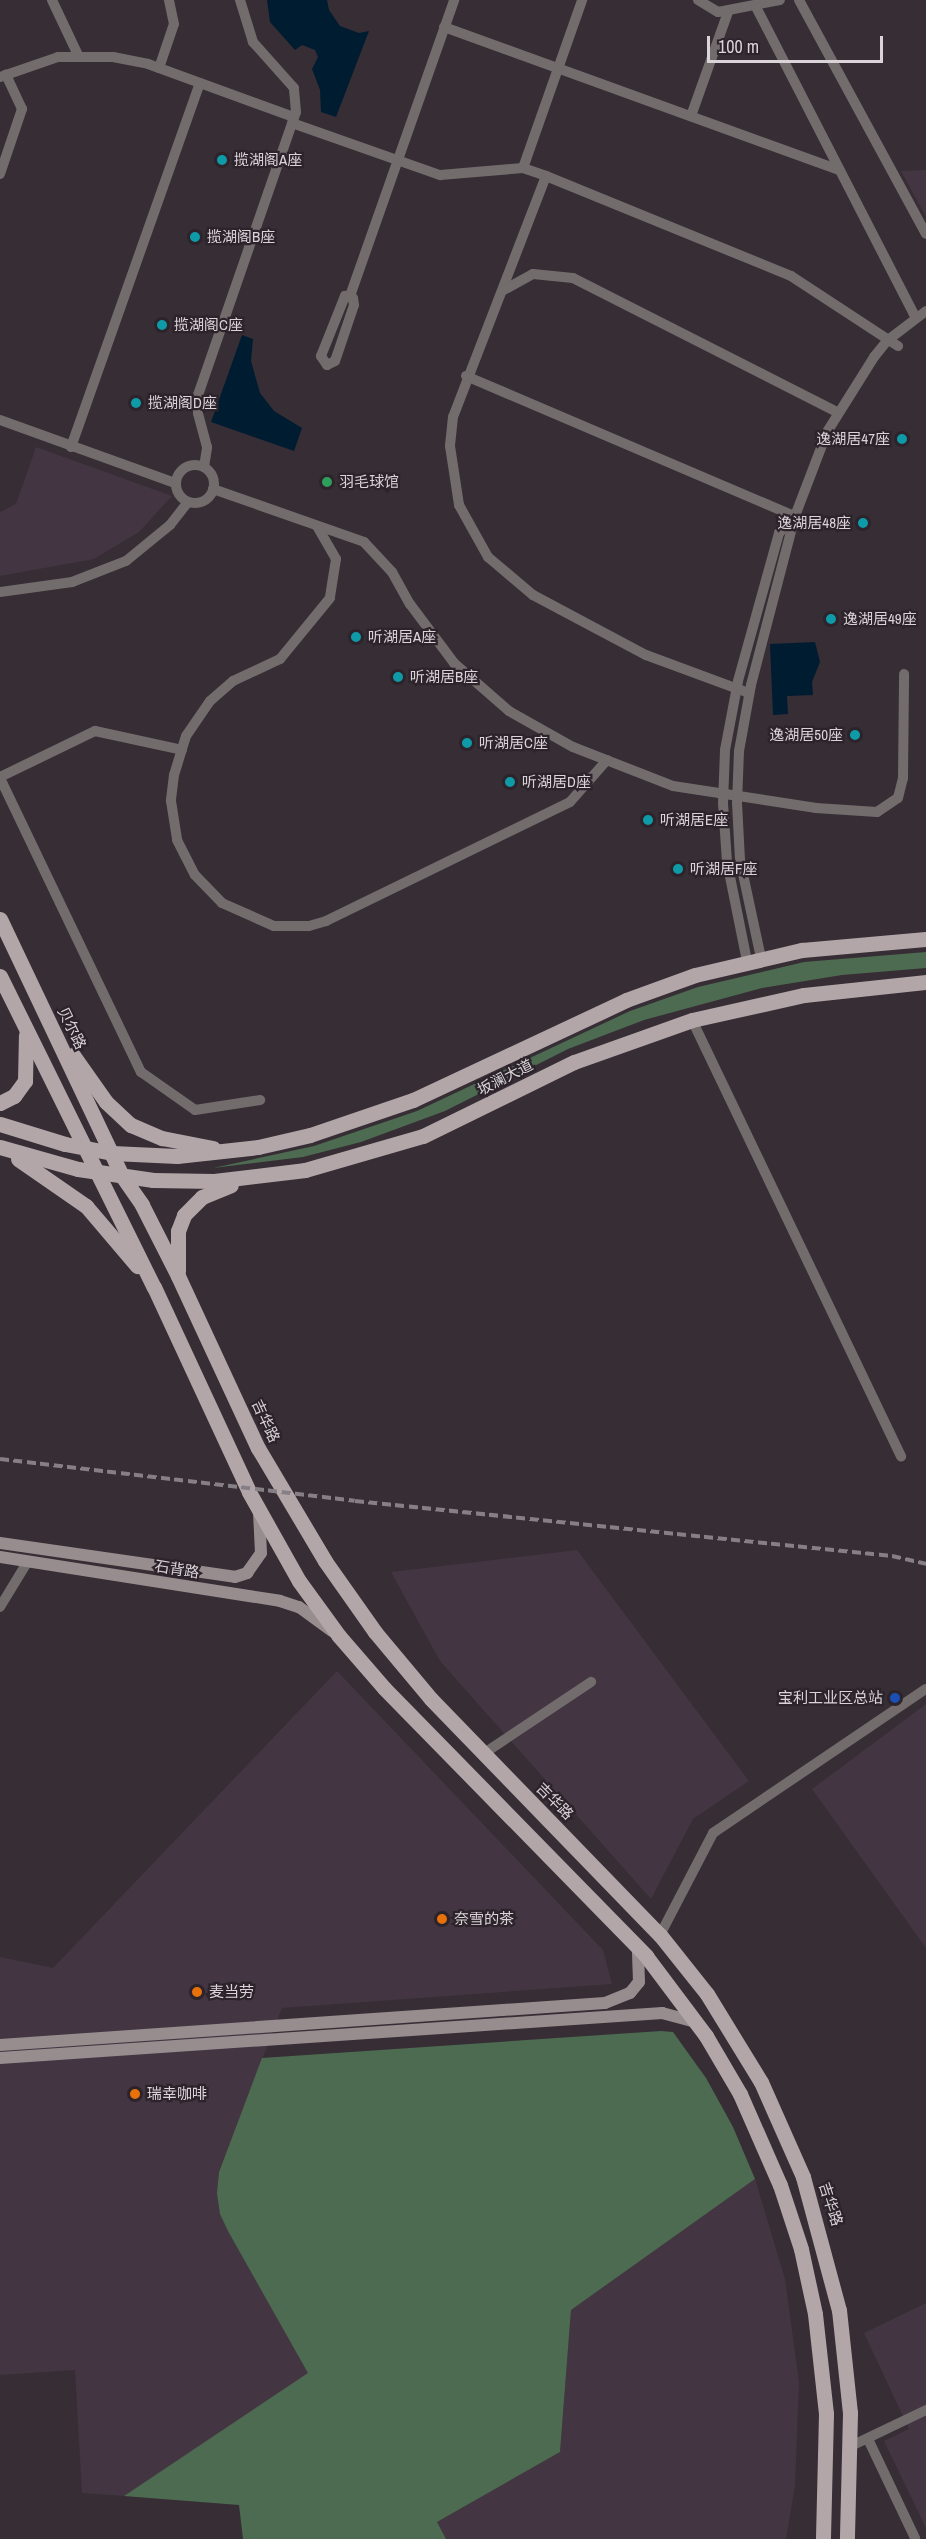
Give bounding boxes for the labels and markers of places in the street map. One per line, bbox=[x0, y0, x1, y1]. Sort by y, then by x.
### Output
place label: 揽湖阁A座 bbox=[234, 151, 302, 169]
marker: 揽湖阁A座 bbox=[215, 153, 229, 167]
place label: 揽湖阁B座 bbox=[207, 228, 275, 246]
marker: 揽湖阁B座 bbox=[188, 230, 202, 244]
place label: 揽湖阁C座 bbox=[174, 316, 243, 334]
marker: 揽湖阁C座 bbox=[155, 318, 169, 332]
place label: 揽湖阁D座 bbox=[148, 394, 217, 412]
marker: 揽湖阁D座 bbox=[129, 396, 143, 410]
place label: 逸湖居47座 bbox=[816, 430, 890, 448]
marker: 逸湖居47座 bbox=[895, 432, 909, 446]
place label: 羽毛球馆 bbox=[339, 473, 399, 491]
marker: 羽毛球馆 bbox=[320, 475, 334, 489]
place label: 逸湖居48座 bbox=[777, 514, 851, 532]
marker: 逸湖居48座 bbox=[856, 516, 870, 530]
place label: 逸湖居49座 bbox=[843, 610, 917, 628]
marker: 逸湖居49座 bbox=[824, 612, 838, 626]
place label: 听湖居A座 bbox=[368, 628, 436, 646]
marker: 听湖居A座 bbox=[349, 630, 363, 644]
place label: 听湖居B座 bbox=[410, 668, 478, 686]
marker: 听湖居B座 bbox=[391, 670, 405, 684]
place label: 逸湖居50座 bbox=[769, 726, 843, 744]
marker: 逸湖居50座 bbox=[848, 728, 862, 742]
place label: 听湖居C座 bbox=[479, 734, 548, 752]
marker: 听湖居C座 bbox=[460, 736, 474, 750]
place label: 听湖居D座 bbox=[522, 773, 591, 791]
marker: 听湖居D座 bbox=[503, 775, 517, 789]
place label: 听湖居E座 bbox=[660, 811, 728, 829]
marker: 听湖居E座 bbox=[641, 813, 655, 827]
place label: 听湖居F座 bbox=[690, 860, 758, 878]
marker: 听湖居F座 bbox=[671, 862, 685, 876]
place label: 宝利工业区总站 bbox=[778, 1689, 883, 1707]
marker: 宝利工业区总站 bbox=[888, 1691, 902, 1705]
place label: 奈雪的茶 bbox=[454, 1910, 514, 1928]
marker: 奈雪的茶 bbox=[435, 1912, 449, 1926]
place label: 麦当劳 bbox=[209, 1983, 254, 2001]
marker: 麦当劳 bbox=[190, 1985, 204, 1999]
place label: 瑞幸咖啡 bbox=[147, 2085, 207, 2103]
marker: 瑞幸咖啡 bbox=[128, 2087, 142, 2101]

